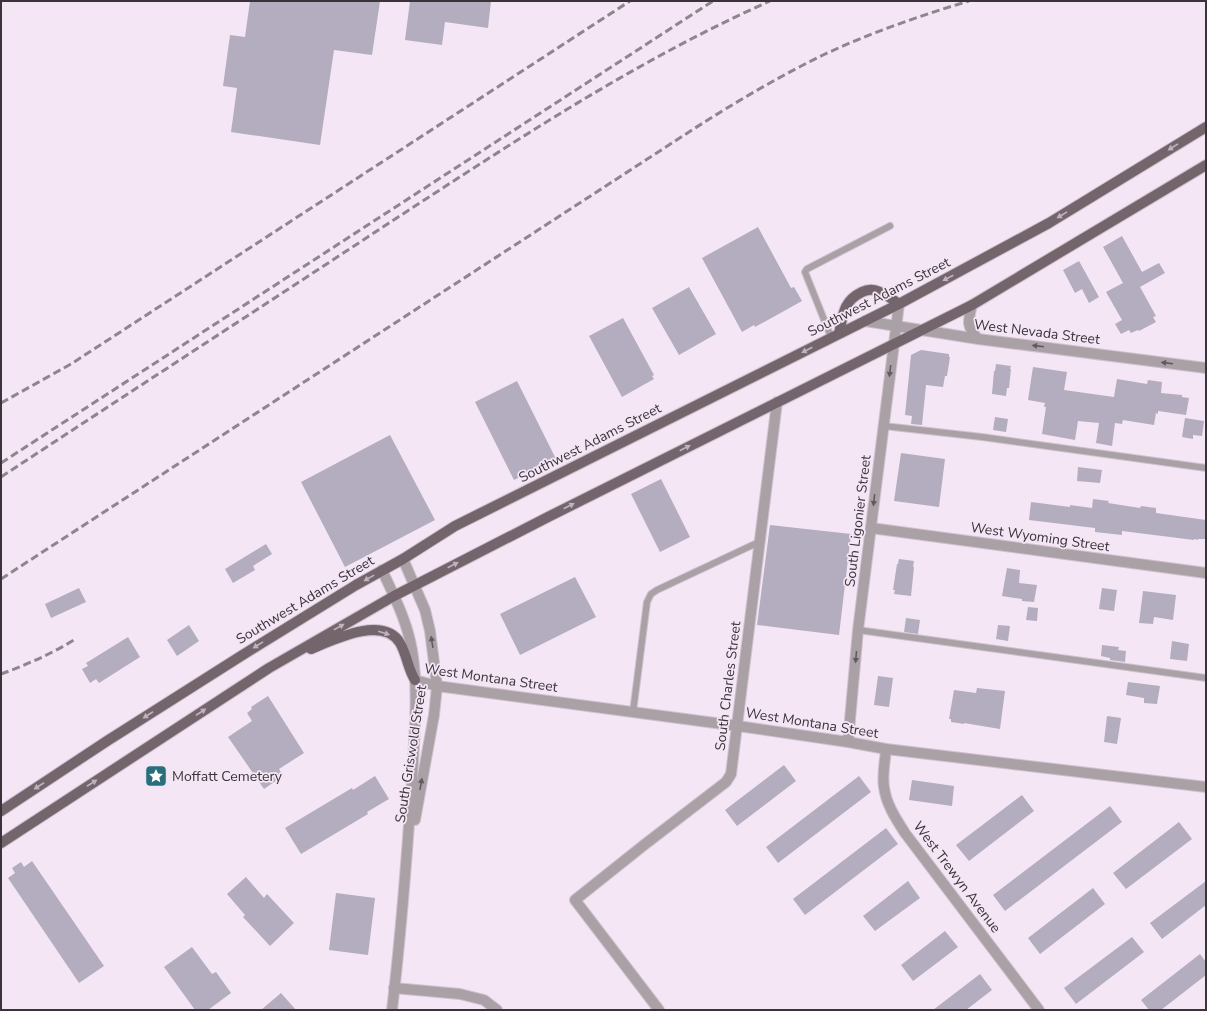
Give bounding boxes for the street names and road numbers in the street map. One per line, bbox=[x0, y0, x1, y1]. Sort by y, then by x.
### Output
street label: Southwest Adams Street bbox=[804, 253, 954, 341]
street label: West Nevada Street bbox=[973, 315, 1101, 349]
street label: Southwest Adams Street bbox=[515, 399, 665, 487]
street label: South Ligonier Street bbox=[840, 454, 876, 588]
street label: West Wyoming Street bbox=[969, 518, 1111, 556]
street label: Southwest Adams Street bbox=[233, 551, 377, 649]
street label: South Charles Street bbox=[711, 620, 745, 752]
street label: West Montana Street bbox=[423, 659, 559, 697]
street label: South Griswold Street bbox=[391, 684, 431, 824]
street label: West Montana Street bbox=[744, 703, 880, 743]
street label: West Trewyn Avenue bbox=[909, 817, 1005, 937]

